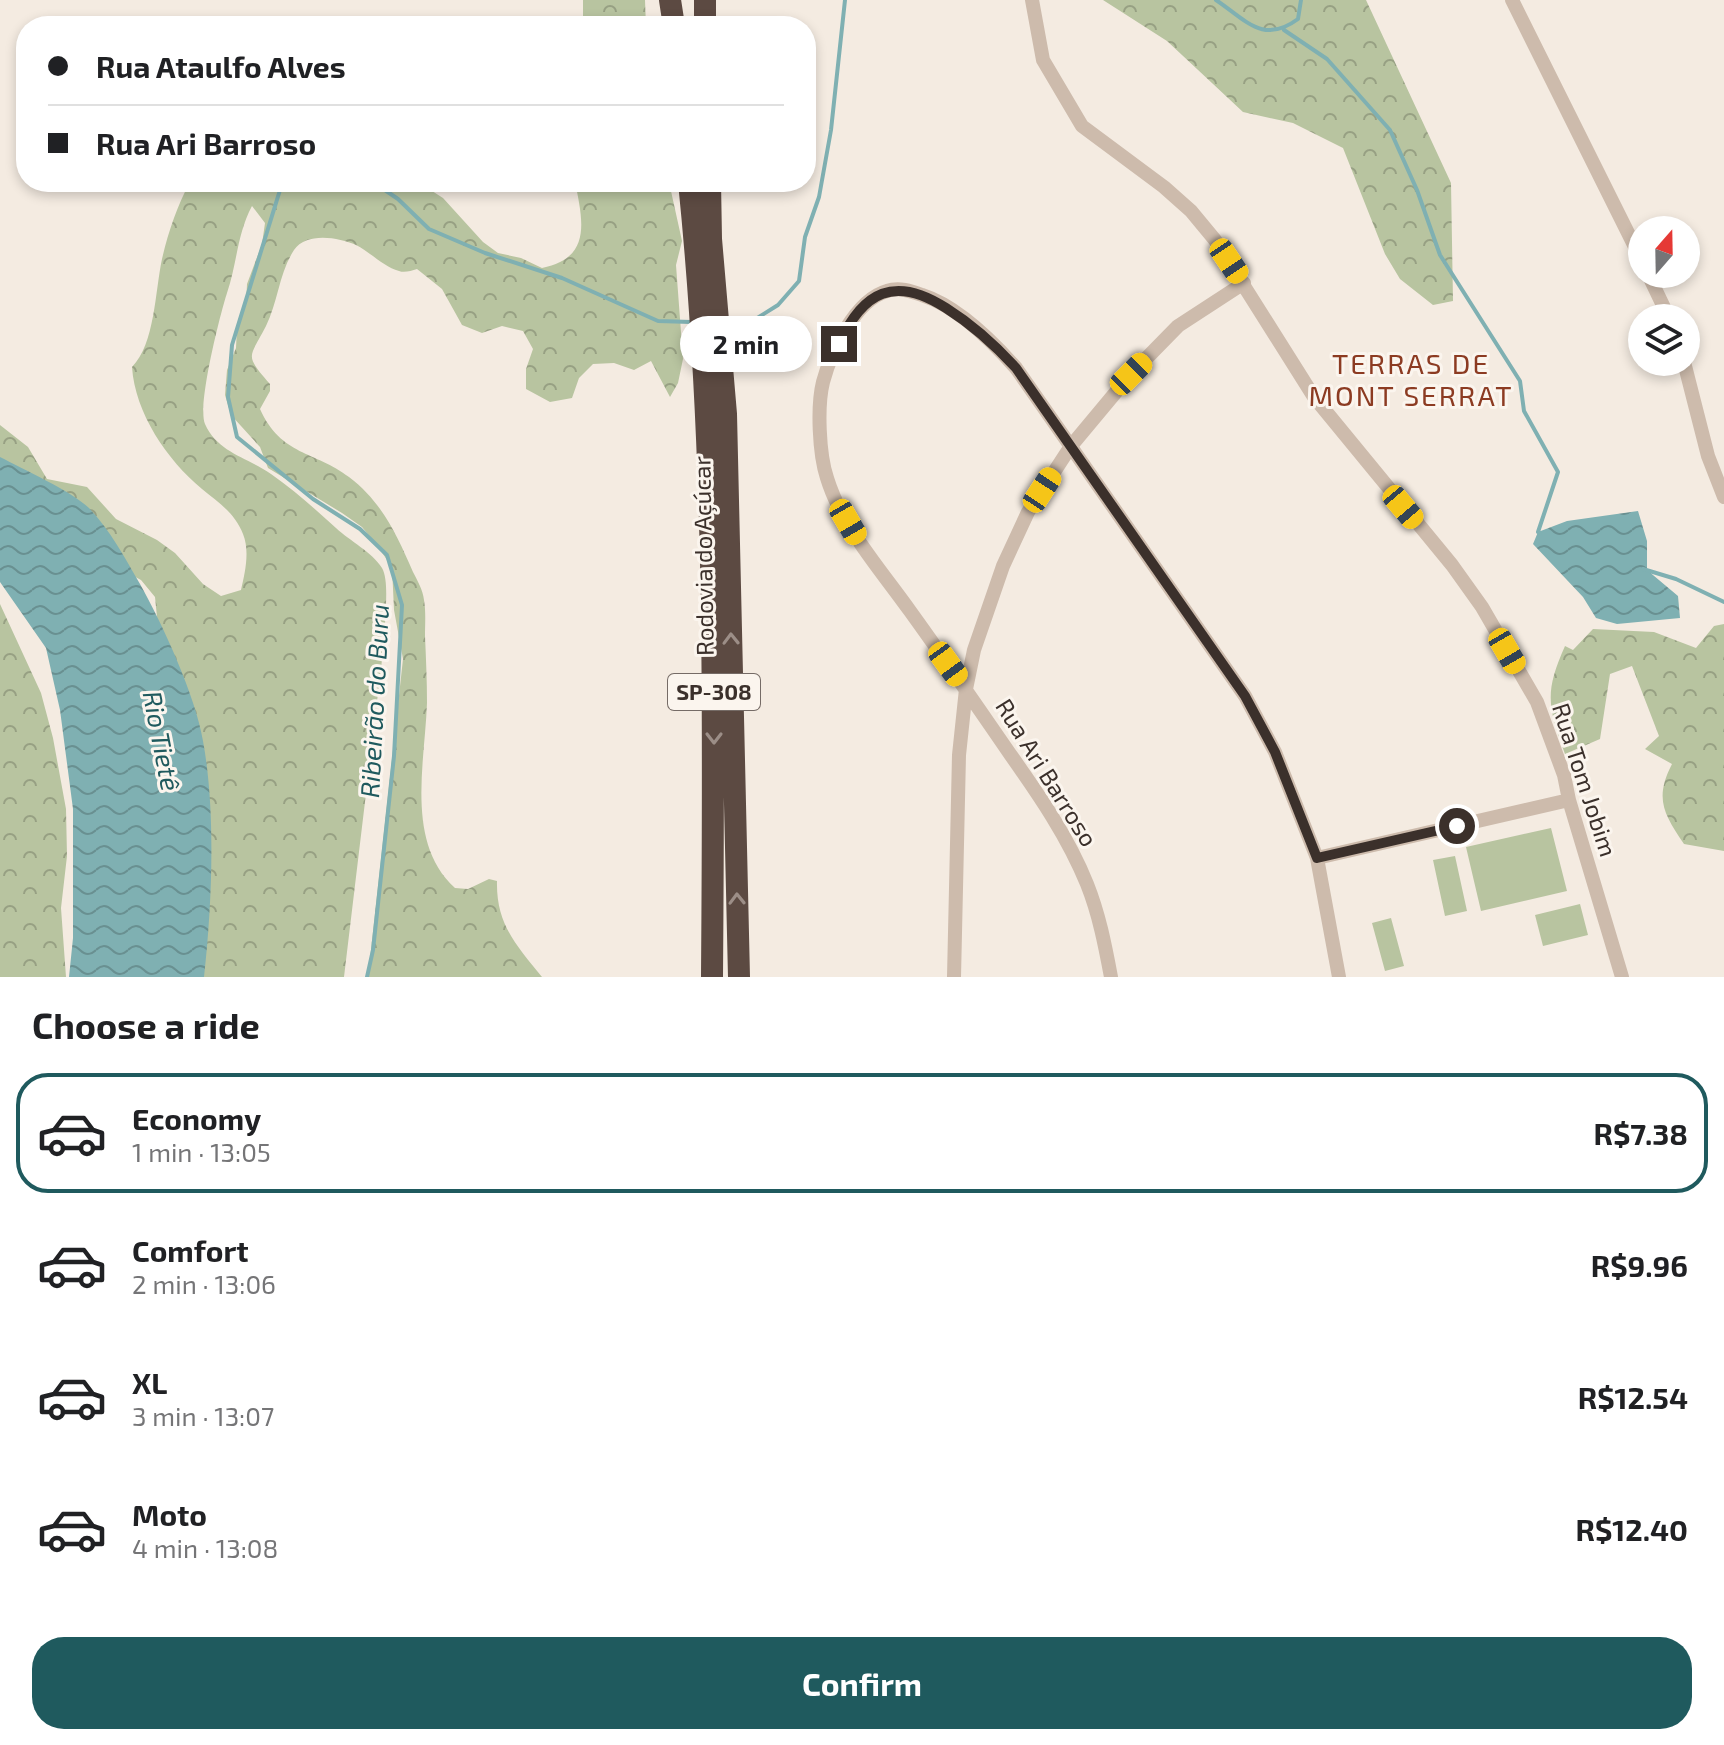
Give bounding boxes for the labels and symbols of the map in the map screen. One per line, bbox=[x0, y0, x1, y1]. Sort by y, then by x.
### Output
north arrow bbox=[1628, 216, 1700, 288]
car bbox=[1206, 234, 1252, 288]
callout: 2 min bbox=[679, 316, 811, 372]
route end bbox=[821, 326, 857, 362]
district label: TERRAS DE MONT SERRAT bbox=[1309, 346, 1513, 412]
car bbox=[1106, 349, 1156, 399]
street label: Rodovia do Açúcar bbox=[686, 455, 720, 656]
car bbox=[1019, 463, 1065, 517]
car bbox=[1378, 481, 1428, 533]
car bbox=[826, 495, 870, 549]
water label: Ribeirão do Buru bbox=[353, 603, 394, 799]
car bbox=[1485, 624, 1529, 678]
one-way arrow bbox=[723, 632, 740, 645]
car bbox=[924, 638, 972, 690]
road number: SP-308 bbox=[668, 674, 760, 710]
water label: Rio Tietê bbox=[138, 688, 187, 793]
street label: Rua Ari Barroso bbox=[990, 693, 1104, 851]
street label: Rua Tom Jobim bbox=[1547, 699, 1624, 860]
one-way arrow bbox=[705, 732, 723, 745]
route start bbox=[1439, 808, 1475, 844]
one-way arrow bbox=[729, 892, 746, 905]

